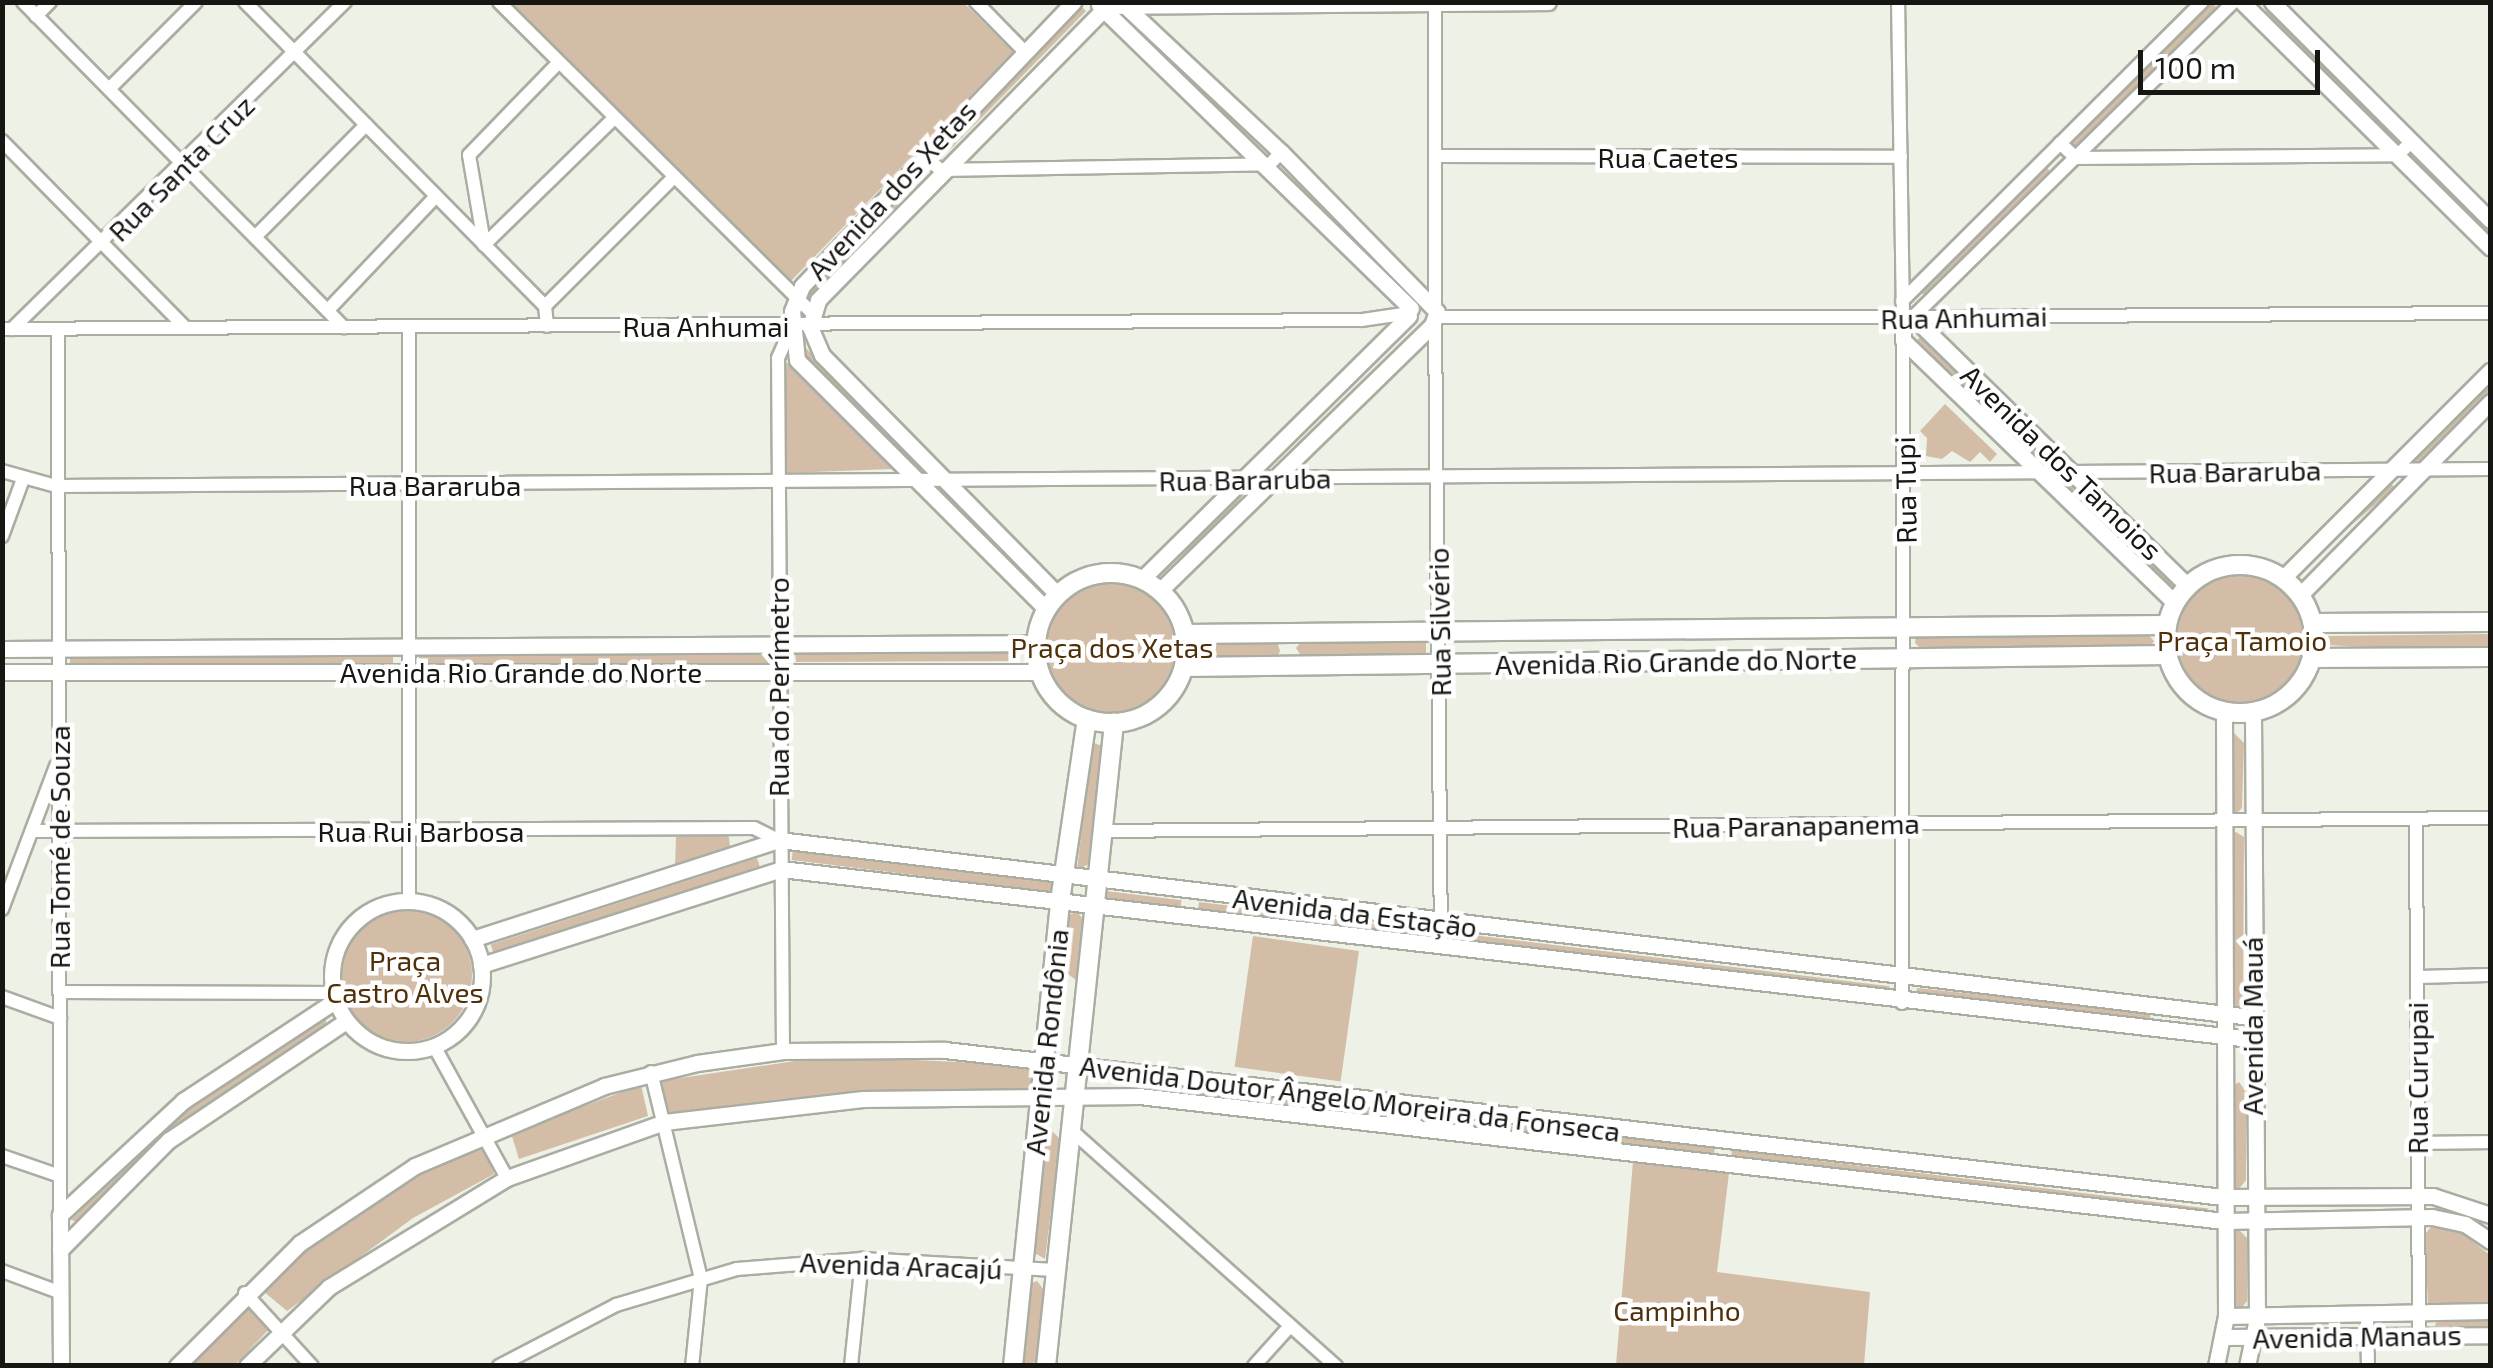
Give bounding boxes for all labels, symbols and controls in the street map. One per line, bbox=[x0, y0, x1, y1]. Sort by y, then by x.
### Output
scale bar bbox=[2143, 30, 2326, 92]
text: 100 m bbox=[2155, 49, 2236, 85]
street label: Rua Santa Cruz bbox=[101, 88, 261, 248]
street label: Avenida dos Xetas bbox=[800, 94, 982, 286]
street label: Rua Caetes bbox=[1597, 140, 1739, 174]
street label: Rua Anhumai bbox=[1880, 299, 2048, 335]
street label: Rua Anhumai bbox=[622, 309, 790, 343]
street label: Avenida dos Tamoios bbox=[1955, 357, 2169, 567]
street label: Rua Tupi bbox=[1887, 436, 1923, 544]
street label: Rua Bararuba bbox=[2148, 453, 2322, 489]
street label: Rua Bararuba bbox=[1158, 461, 1332, 497]
street label: Rua Bararuba bbox=[349, 468, 521, 502]
street label: Rua Silvério bbox=[1421, 547, 1457, 697]
street label: Rua do Perímetro bbox=[761, 577, 795, 797]
park label: Praça Tamoio bbox=[2157, 623, 2327, 657]
park label: Praça dos Xetas bbox=[1011, 630, 1213, 664]
street label: Avenida Rio Grande do Norte bbox=[1495, 641, 1857, 681]
street label: Avenida Rio Grande do Norte bbox=[340, 655, 702, 689]
street label: Rua Tomé de Souza bbox=[42, 725, 76, 969]
street label: Rua Paranapanema bbox=[1672, 806, 1920, 844]
street label: Rua Rui Barbosa bbox=[318, 814, 524, 848]
street label: Avenida da Estação bbox=[1231, 880, 1479, 944]
street label: Avenida Rondônia bbox=[1017, 927, 1075, 1157]
street label: Avenida Mauá bbox=[2235, 937, 2269, 1115]
park label: Praça Castro Alves bbox=[326, 943, 484, 1009]
street label: Rua Curupai bbox=[2400, 1002, 2434, 1154]
street label: Avenida Doutor Ângelo Moreira da Fonseca bbox=[1077, 1048, 1623, 1148]
street label: Avenida Aracajú bbox=[799, 1245, 1003, 1285]
park label: Campinho bbox=[1613, 1293, 1741, 1327]
street label: Avenida Manaus bbox=[2252, 1317, 2462, 1355]

